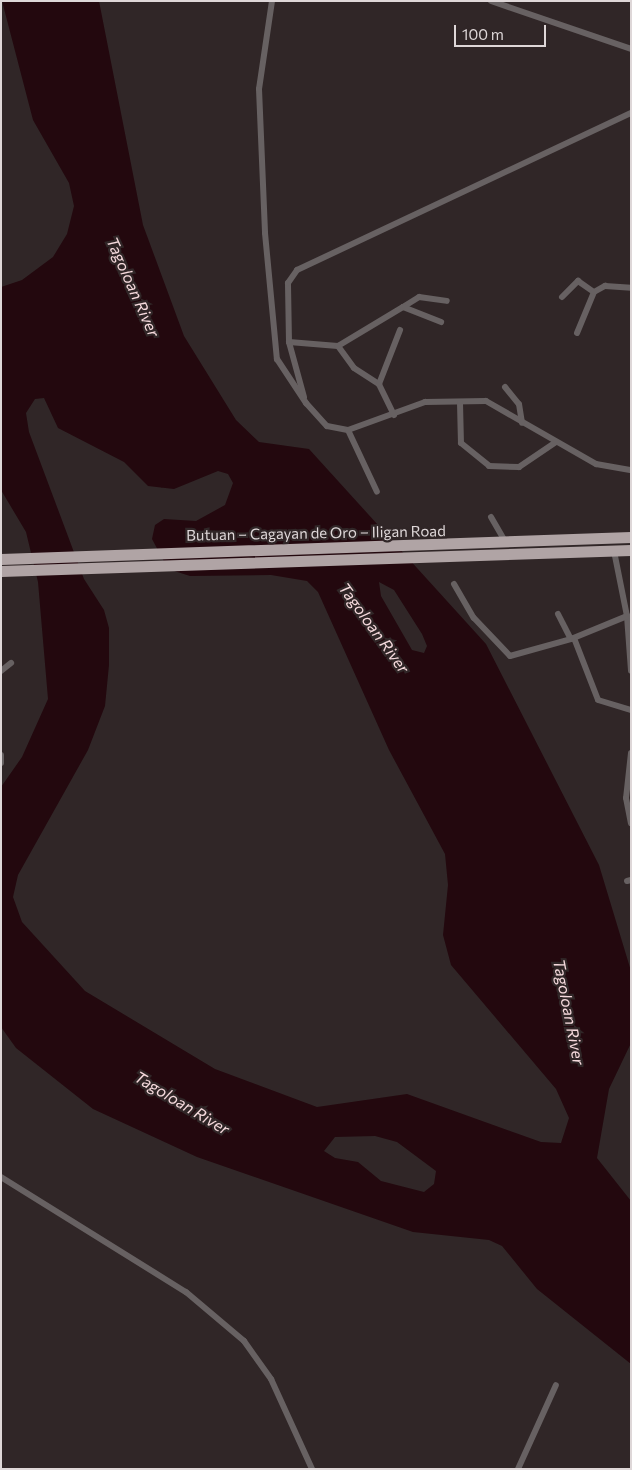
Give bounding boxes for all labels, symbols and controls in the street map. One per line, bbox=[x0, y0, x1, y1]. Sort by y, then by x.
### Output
scale bar bbox=[457, 15, 550, 47]
text: 100 m bbox=[462, 25, 504, 43]
water label: Tagoloan River bbox=[102, 234, 164, 340]
street label: Butuan – Cagayan de Oro – Iligan Road bbox=[186, 522, 446, 544]
water label: Tagoloan River bbox=[335, 579, 413, 677]
water label: Tagoloan River bbox=[549, 958, 589, 1066]
water label: Tagoloan River bbox=[131, 1067, 233, 1139]

